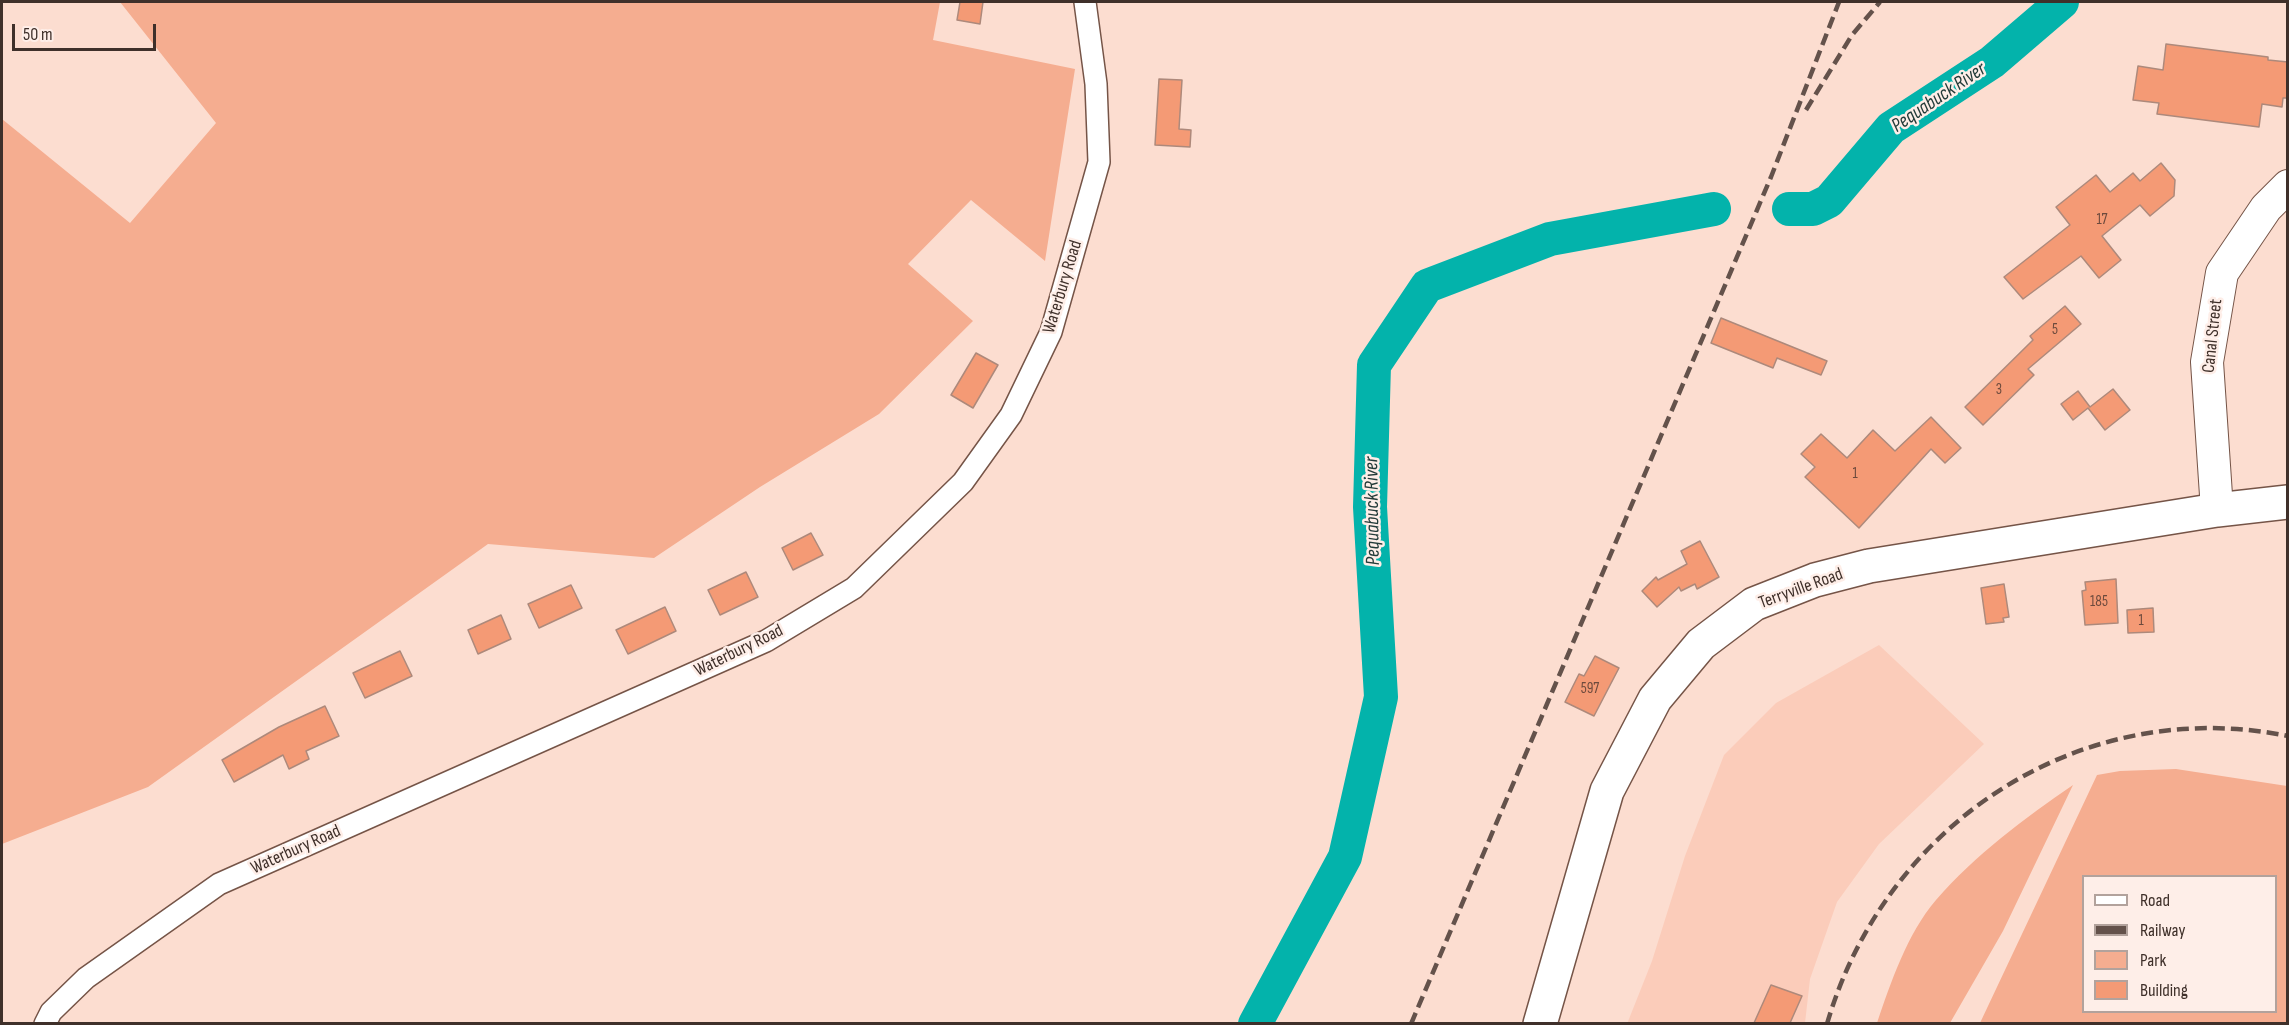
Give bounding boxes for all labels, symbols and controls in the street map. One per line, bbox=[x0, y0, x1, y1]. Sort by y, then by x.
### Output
scale bar bbox=[15, 12, 159, 50]
text: 50 m bbox=[23, 24, 53, 45]
water label: Pequabuck River bbox=[1887, 58, 1991, 138]
house number: 17 bbox=[2096, 211, 2108, 229]
street label: Waterbury Road bbox=[1039, 238, 1087, 336]
street label: Canal Street bbox=[2198, 298, 2228, 374]
house number: 5 bbox=[2052, 321, 2058, 339]
house number: 3 bbox=[1996, 381, 2002, 399]
water label: Pequabuck River bbox=[1360, 456, 1386, 566]
house number: 1 bbox=[1852, 465, 1858, 483]
street label: Terryville Road bbox=[1756, 564, 1846, 614]
house number: 185 bbox=[2090, 593, 2108, 611]
house number: 1 bbox=[2138, 612, 2144, 630]
street label: Waterbury Road bbox=[691, 620, 787, 682]
house number: 597 bbox=[1581, 680, 1599, 698]
street label: Waterbury Road bbox=[248, 821, 344, 879]
legend bbox=[2082, 875, 2277, 1013]
text: Road bbox=[2140, 890, 2170, 911]
text: Railway bbox=[2140, 920, 2185, 941]
text: Park bbox=[2140, 950, 2166, 971]
text: Building bbox=[2140, 980, 2188, 1001]

